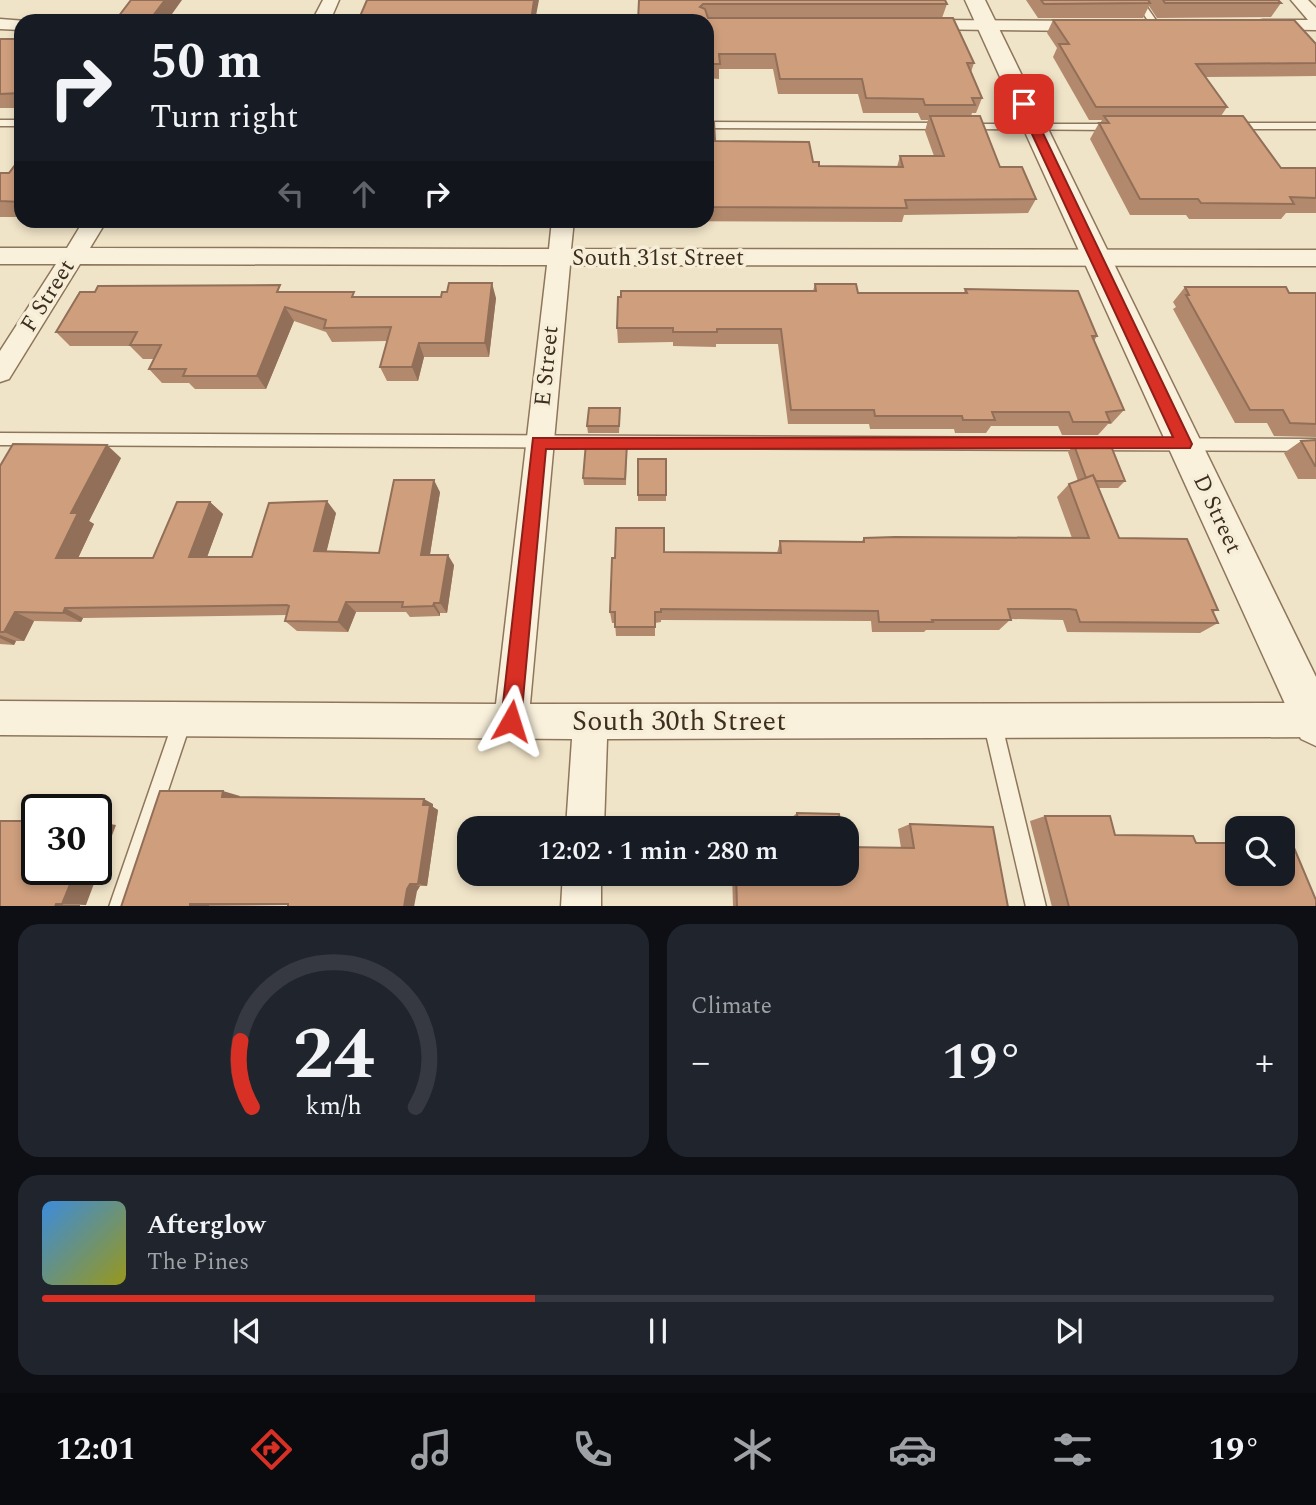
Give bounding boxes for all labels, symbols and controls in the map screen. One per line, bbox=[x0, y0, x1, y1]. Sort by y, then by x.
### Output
text: 50 m bbox=[150, 25, 261, 100]
icon: right bbox=[35, 42, 126, 133]
pin bbox=[994, 74, 1054, 134]
icon: arrive bbox=[1005, 85, 1043, 123]
text: Turn right bbox=[150, 93, 298, 142]
icon: left bbox=[272, 175, 310, 213]
icon: ahead bbox=[345, 175, 383, 213]
icon: right bbox=[418, 175, 456, 213]
street label: South 31st Street bbox=[572, 241, 744, 276]
street label: F Street bbox=[12, 253, 84, 339]
street label: E Street bbox=[525, 324, 569, 408]
street label: D Street bbox=[1183, 469, 1251, 559]
position arrow bbox=[474, 684, 548, 758]
street label: South 30th Street bbox=[572, 700, 786, 743]
speed limit sign: 30 bbox=[21, 794, 112, 885]
map controls bbox=[1225, 816, 1295, 886]
button: search bbox=[1225, 816, 1295, 886]
text: 12:02 · 1 min · 280 m bbox=[538, 831, 778, 871]
text: Climate bbox=[691, 989, 772, 1024]
text: 24 bbox=[293, 1000, 374, 1111]
text: 19° bbox=[942, 1023, 1023, 1102]
text: − bbox=[691, 1034, 710, 1092]
text: + bbox=[1255, 1034, 1274, 1092]
text: km/h bbox=[305, 1087, 362, 1125]
text: Afterglow bbox=[147, 1205, 266, 1245]
text: The Pines bbox=[147, 1245, 249, 1280]
icon: previous bbox=[228, 1312, 266, 1350]
icon: pause bbox=[639, 1312, 677, 1350]
icon: next bbox=[1050, 1312, 1088, 1350]
text: 12:01 bbox=[56, 1425, 136, 1474]
icon: directions bbox=[247, 1425, 296, 1474]
icon: music bbox=[407, 1425, 456, 1474]
icon: phone bbox=[568, 1425, 617, 1474]
icon: climate bbox=[728, 1425, 777, 1474]
icon: car bbox=[888, 1425, 937, 1474]
icon: filters bbox=[1048, 1425, 1097, 1474]
text: 19° bbox=[1208, 1425, 1260, 1474]

